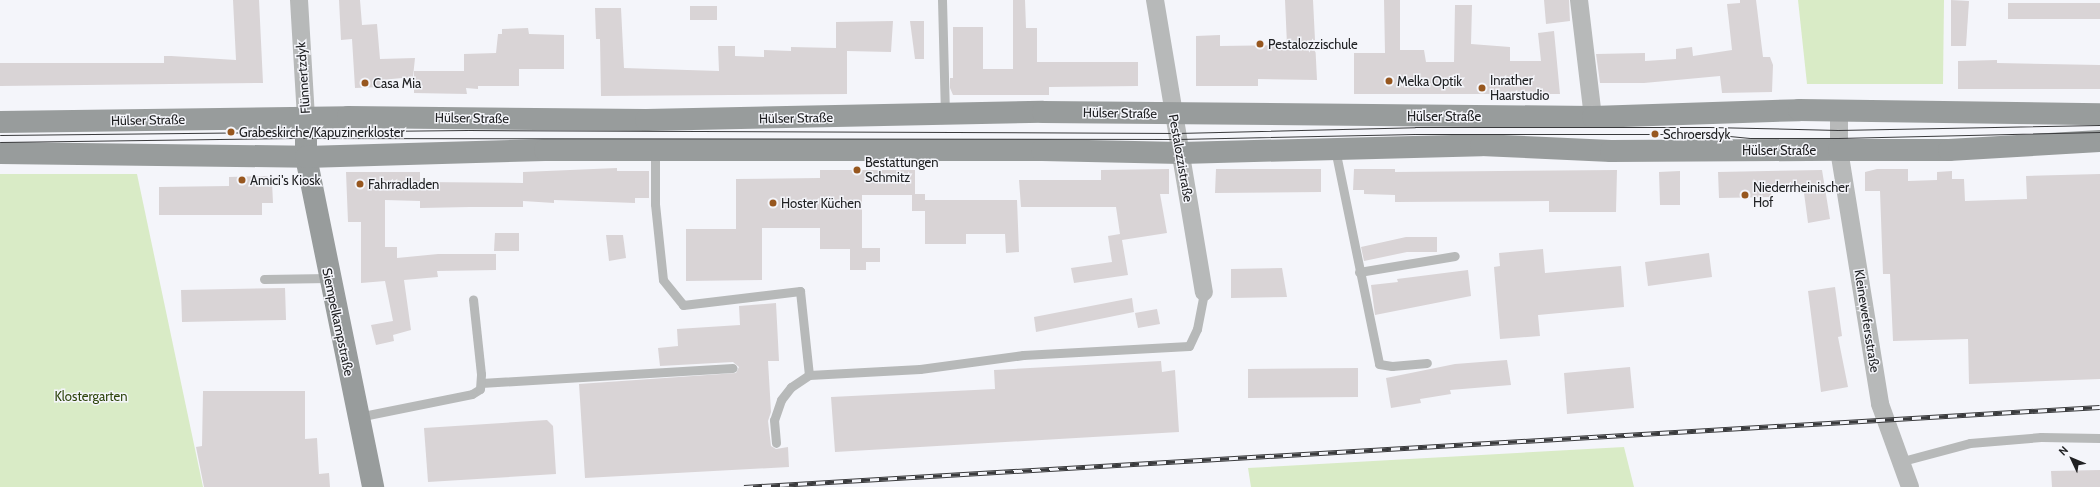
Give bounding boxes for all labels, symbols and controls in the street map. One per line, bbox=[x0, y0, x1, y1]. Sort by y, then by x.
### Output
place label: Pestalozzischule bbox=[1268, 36, 1358, 52]
marker: Pestalozzischule bbox=[1255, 39, 1265, 49]
street label: Flünnertzdyk bbox=[293, 42, 313, 114]
place label: Melka Optik bbox=[1397, 73, 1462, 89]
place label: Inrather Haarstudio bbox=[1490, 73, 1549, 104]
place label: Casa Mia bbox=[373, 75, 421, 91]
marker: Melka Optik bbox=[1384, 76, 1394, 86]
marker: Casa Mia bbox=[360, 78, 370, 88]
marker: Inrather Haarstudio bbox=[1477, 83, 1487, 93]
street label: Hülser Straße bbox=[1083, 105, 1157, 121]
street label: Hülser Straße bbox=[1407, 108, 1481, 124]
street label: Hülser Straße bbox=[435, 110, 509, 126]
street label: Hülser Straße bbox=[759, 110, 833, 126]
street label: Hülser Straße bbox=[111, 112, 185, 128]
street label: Pestalozzistraße bbox=[1166, 113, 1196, 203]
place label: Grabeskirche/Kapuzinerkloster bbox=[239, 124, 405, 140]
place label: Schroersdyk bbox=[1663, 126, 1730, 142]
marker: Grabeskirche/Kapuzinerkloster bbox=[226, 127, 236, 137]
marker: Schroersdyk bbox=[1650, 129, 1660, 139]
street label: Hülser Straße bbox=[1742, 142, 1816, 158]
place label: Bestattungen Schmitz bbox=[865, 155, 939, 186]
marker: Bestattungen Schmitz bbox=[852, 165, 862, 175]
place label: Amici's Kiosk bbox=[250, 172, 320, 188]
marker: Amici's Kiosk bbox=[237, 175, 247, 185]
place label: Fahrradladen bbox=[368, 176, 439, 192]
marker: Fahrradladen bbox=[355, 179, 365, 189]
place label: Niederrheinischer Hof bbox=[1753, 180, 1849, 211]
marker: Niederrheinischer Hof bbox=[1740, 190, 1750, 200]
place label: Hoster Küchen bbox=[781, 195, 861, 211]
marker: Hoster Küchen bbox=[768, 198, 778, 208]
street label: Siempelkampstraße bbox=[319, 267, 357, 377]
street label: Kleinewefersstraße bbox=[1851, 268, 1883, 374]
park label: Klostergarten bbox=[55, 388, 127, 404]
north arrow bbox=[2052, 439, 2092, 479]
text: N bbox=[2056, 443, 2071, 458]

